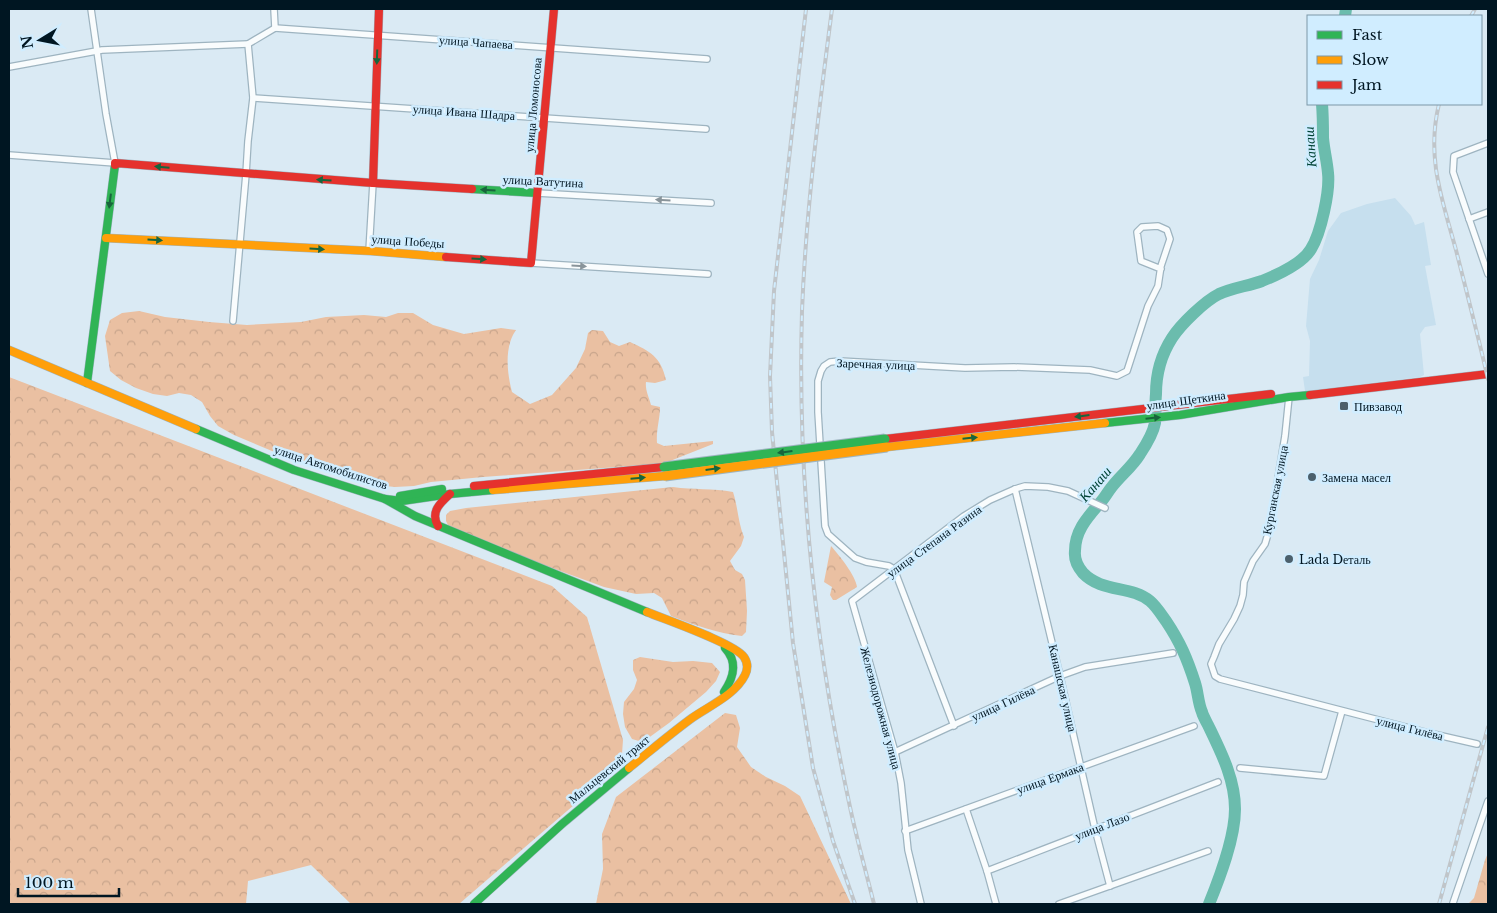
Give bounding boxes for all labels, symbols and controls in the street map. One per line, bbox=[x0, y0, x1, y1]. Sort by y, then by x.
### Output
north arrow bbox=[15, 15, 65, 65]
legend bbox=[1307, 15, 1482, 105]
text: Fast bbox=[1352, 25, 1383, 44]
street label: улица Чапаева bbox=[439, 32, 514, 52]
text: N bbox=[17, 34, 37, 50]
one-way arrow bbox=[373, 50, 381, 66]
text: Slow bbox=[1352, 50, 1389, 69]
street label: улица Ломоносова bbox=[521, 56, 545, 153]
text: Jam bbox=[1350, 75, 1382, 94]
street label: улица Ивана Шадра bbox=[412, 101, 516, 123]
water label: Канаш bbox=[1300, 126, 1320, 169]
one-way arrow bbox=[154, 163, 170, 171]
street label: улица Ватутина bbox=[502, 171, 584, 191]
one-way arrow bbox=[316, 175, 332, 183]
one-way arrow bbox=[480, 186, 496, 194]
one-way arrow bbox=[106, 193, 114, 209]
one-way arrow bbox=[654, 196, 670, 204]
street label: улица Победы bbox=[371, 231, 445, 251]
one-way arrow bbox=[147, 237, 163, 245]
one-way arrow bbox=[309, 245, 325, 253]
one-way arrow bbox=[471, 256, 487, 264]
one-way arrow bbox=[572, 263, 588, 271]
street label: Заречная улица bbox=[836, 355, 916, 373]
street label: улица Щеткина bbox=[1145, 387, 1227, 413]
place label: Пивзавод bbox=[1354, 399, 1402, 414]
marker: Пивзавод bbox=[1338, 400, 1350, 412]
one-way arrow bbox=[1074, 412, 1090, 420]
one-way arrow bbox=[1145, 414, 1161, 422]
one-way arrow bbox=[963, 434, 979, 442]
street label: улица Автомобилистов bbox=[272, 442, 390, 493]
street label: Курганская улица bbox=[1259, 443, 1291, 536]
one-way arrow bbox=[777, 448, 793, 456]
water label: Канаш bbox=[1074, 462, 1115, 506]
one-way arrow bbox=[705, 465, 721, 473]
place label: Замена масел bbox=[1322, 470, 1391, 485]
marker: Замена масел bbox=[1306, 471, 1318, 483]
one-way arrow bbox=[630, 474, 646, 482]
street label: улица Степана Разина bbox=[884, 501, 985, 580]
place label: Lada Dеталь bbox=[1299, 552, 1371, 567]
marker: Lada Dеталь bbox=[1283, 553, 1295, 565]
street label: Канашская улица bbox=[1046, 643, 1080, 734]
street label: Железнодорожная улица bbox=[857, 645, 905, 772]
street label: улица Гилёва bbox=[969, 682, 1038, 724]
street label: улица Гилёва bbox=[1375, 712, 1446, 744]
street label: Мальцевский тракт bbox=[565, 731, 653, 806]
street label: улица Ермака bbox=[1015, 759, 1086, 797]
street label: улица Лазо bbox=[1073, 809, 1131, 843]
scale bar bbox=[18, 866, 119, 898]
text: 100 m bbox=[25, 873, 74, 892]

